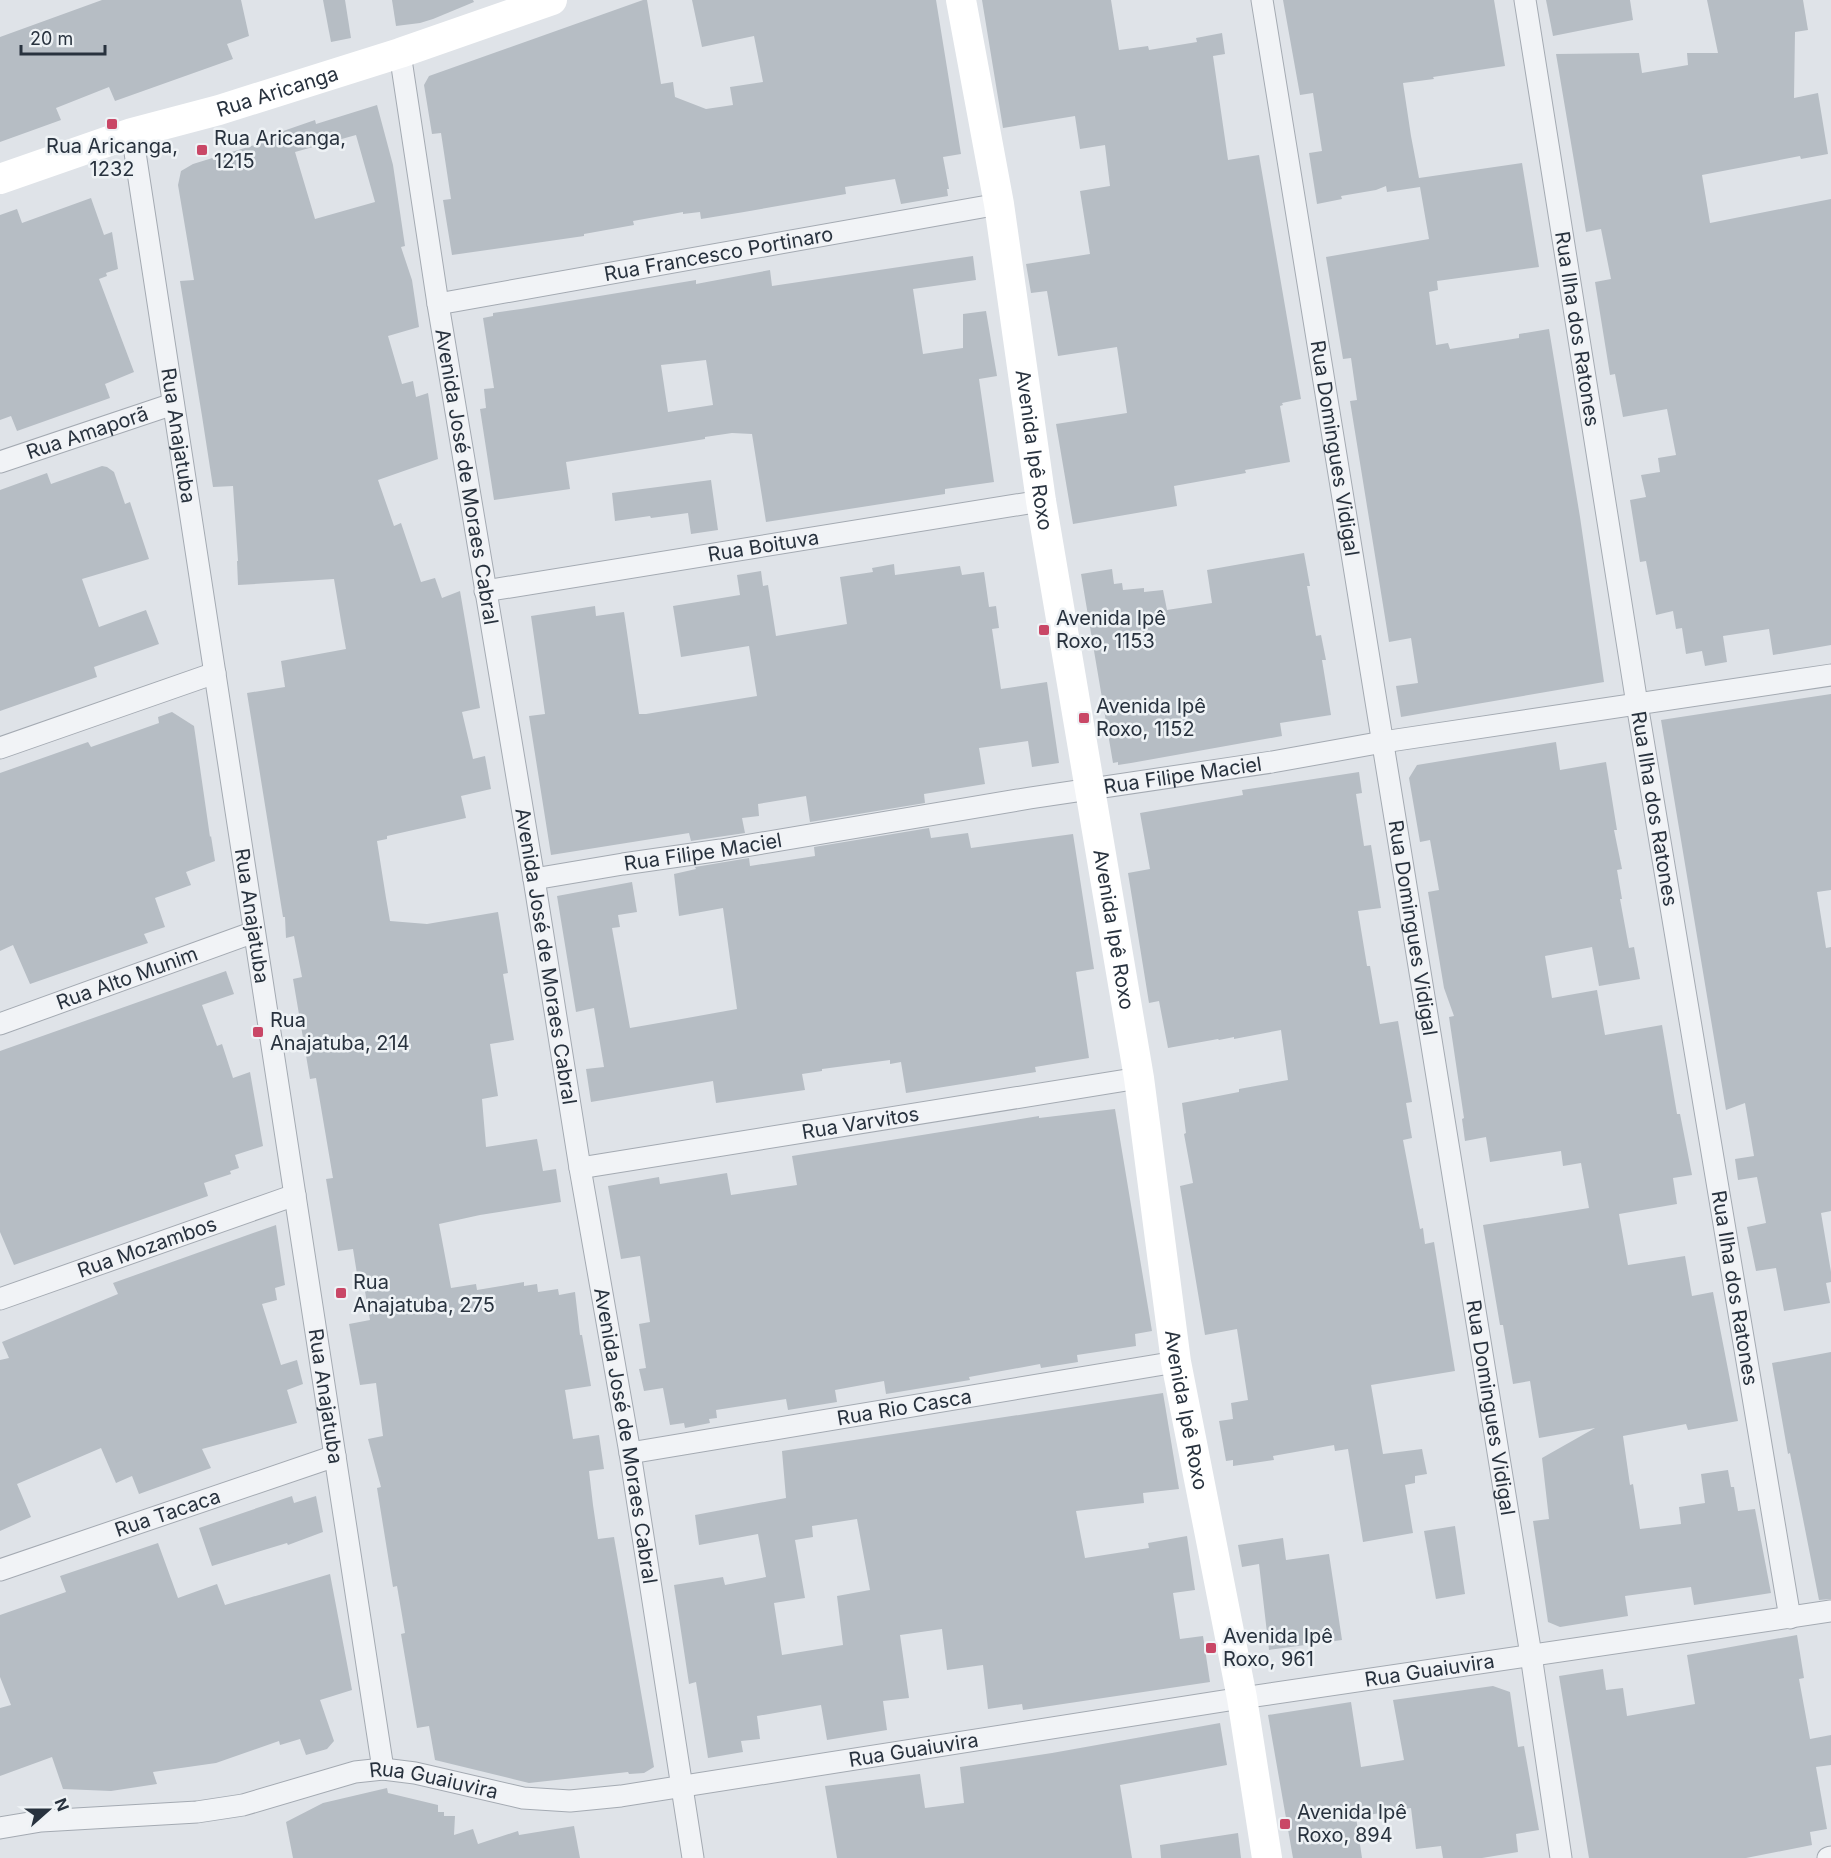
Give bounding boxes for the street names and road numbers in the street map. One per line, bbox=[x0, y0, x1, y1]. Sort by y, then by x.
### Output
street label: Rua Aricanga bbox=[214, 61, 341, 122]
street label: Rua Francesco Portinaro bbox=[602, 222, 835, 286]
street label: Rua Ilha dos Ratones bbox=[1550, 230, 1605, 428]
street label: Avenida José de Moraes Cabral bbox=[430, 327, 503, 627]
street label: Rua Domingues Vidigal bbox=[1305, 338, 1364, 558]
street label: Rua Anajatuba bbox=[156, 366, 201, 505]
street label: Avenida Ipê Roxo bbox=[1011, 368, 1058, 532]
street label: Rua Amaporã bbox=[23, 401, 151, 464]
street label: Rua Boituva bbox=[706, 525, 821, 567]
street label: Rua Ilha dos Ratones bbox=[1626, 709, 1683, 908]
street label: Rua Filipe Maciel bbox=[1102, 752, 1263, 799]
street label: Avenida José de Moraes Cabral bbox=[510, 806, 582, 1106]
street label: Rua Domingues Vidigal bbox=[1383, 818, 1442, 1037]
street label: Rua Filipe Maciel bbox=[622, 828, 784, 876]
street label: Rua Anajatuba bbox=[230, 847, 274, 985]
street label: Avenida Ipê Roxo bbox=[1088, 847, 1139, 1011]
street label: Rua Alto Munim bbox=[53, 941, 201, 1015]
street label: Rua Varvitos bbox=[800, 1102, 921, 1144]
street label: Rua Ilha dos Ratones bbox=[1707, 1189, 1763, 1387]
street label: Rua Mozambos bbox=[74, 1212, 220, 1283]
street label: Avenida José de Moraes Cabral bbox=[589, 1286, 662, 1585]
street label: Rua Domingues Vidigal bbox=[1461, 1298, 1520, 1517]
street label: Rua Anajatuba bbox=[304, 1327, 348, 1466]
street label: Avenida Ipê Roxo bbox=[1160, 1328, 1213, 1492]
street label: Rua Rio Casca bbox=[835, 1384, 973, 1430]
street label: Rua Tacaca bbox=[112, 1484, 223, 1542]
street label: Rua Guaiuvira bbox=[1363, 1649, 1496, 1692]
street label: Rua Guaiuvira bbox=[847, 1728, 980, 1772]
street label: Rua Guaiuvira bbox=[368, 1757, 501, 1804]

